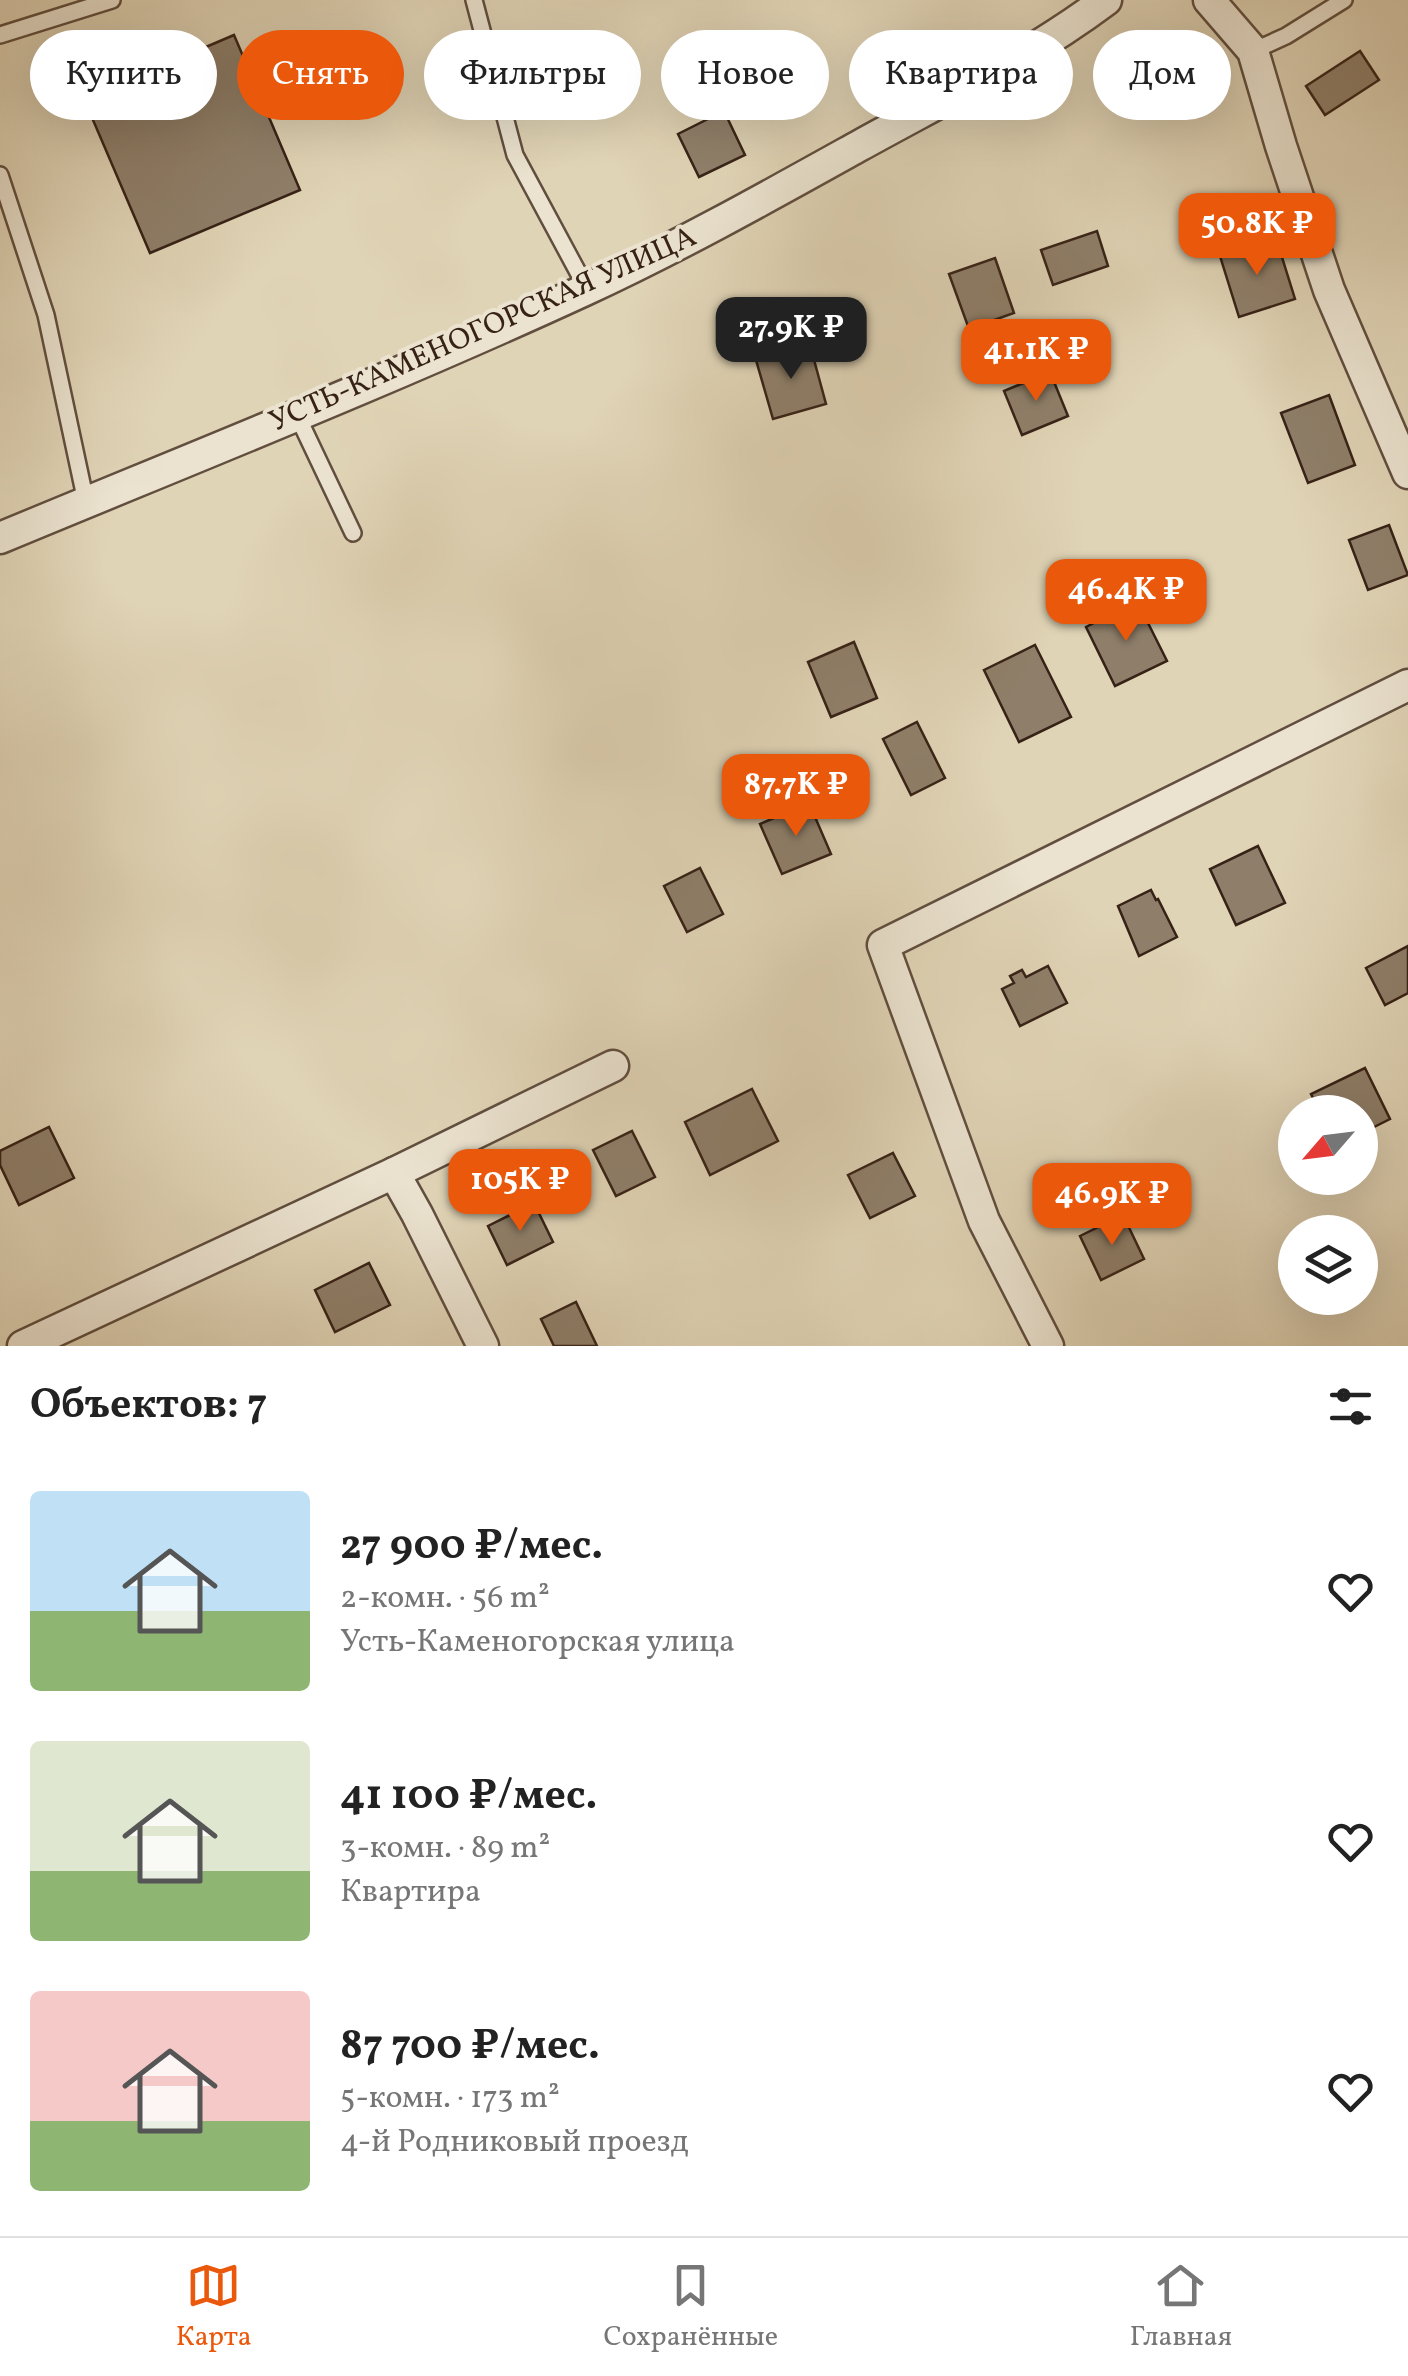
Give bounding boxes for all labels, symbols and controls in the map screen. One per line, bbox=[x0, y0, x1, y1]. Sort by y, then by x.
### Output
chip: Купить bbox=[30, 30, 217, 120]
chip: Снять bbox=[237, 30, 404, 120]
chip: Фильтры bbox=[424, 30, 641, 120]
chip: Новое bbox=[661, 30, 829, 120]
chip: Квартира bbox=[849, 30, 1073, 120]
chip: Дом bbox=[1093, 30, 1231, 120]
pin: 50.8K ₽ bbox=[1165, 193, 1349, 278]
text: 50.8K ₽ bbox=[1201, 203, 1313, 247]
street label: УСТЬ-КАМЕНОГОРСКАЯ УЛИЦА bbox=[263, 217, 703, 443]
pin: 27.9K ₽ bbox=[699, 297, 883, 382]
text: 27.9K ₽ bbox=[738, 307, 844, 351]
pin: 41.1K ₽ bbox=[944, 319, 1128, 404]
text: 41.1K ₽ bbox=[983, 329, 1089, 373]
pin: 46.4K ₽ bbox=[1034, 559, 1218, 644]
text: 46.4K ₽ bbox=[1068, 569, 1184, 613]
pin: 87.7K ₽ bbox=[704, 754, 888, 839]
text: 87.7K ₽ bbox=[744, 764, 848, 808]
north arrow bbox=[1278, 1095, 1378, 1195]
map controls bbox=[1278, 1095, 1378, 1315]
pin: 105K ₽ bbox=[439, 1149, 601, 1234]
text: 105K ₽ bbox=[470, 1159, 570, 1203]
pin: 46.9K ₽ bbox=[1020, 1163, 1204, 1248]
text: 46.9K ₽ bbox=[1054, 1173, 1170, 1217]
button: layers bbox=[1278, 1215, 1378, 1315]
text: Объектов: 7 bbox=[30, 1377, 267, 1436]
icon: filters bbox=[1323, 1379, 1378, 1434]
text: 27 900 ₽/мес. bbox=[340, 1518, 603, 1577]
icon: home bbox=[110, 1531, 230, 1651]
icon: heart bbox=[1323, 1564, 1378, 1619]
text: 2-комн. · 56 m² bbox=[340, 1577, 550, 1621]
text: Усть-Каменогорская улица bbox=[340, 1621, 735, 1665]
text: 41 100 ₽/мес. bbox=[340, 1768, 597, 1827]
icon: home bbox=[110, 1781, 230, 1901]
icon: heart bbox=[1323, 1814, 1378, 1869]
text: 3-комн. · 89 m² bbox=[340, 1827, 550, 1871]
text: Квартира bbox=[340, 1871, 481, 1915]
text: 87 700 ₽/мес. bbox=[340, 2018, 600, 2077]
icon: home bbox=[110, 2031, 230, 2151]
icon: heart bbox=[1323, 2064, 1378, 2119]
text: 5-комн. · 173 m² bbox=[340, 2077, 560, 2121]
text: 4-й Родниковый проезд bbox=[340, 2121, 689, 2165]
tab: Карта bbox=[176, 2258, 252, 2357]
tab: Сохранённые bbox=[603, 2258, 778, 2357]
tab: Главная bbox=[1130, 2258, 1232, 2357]

